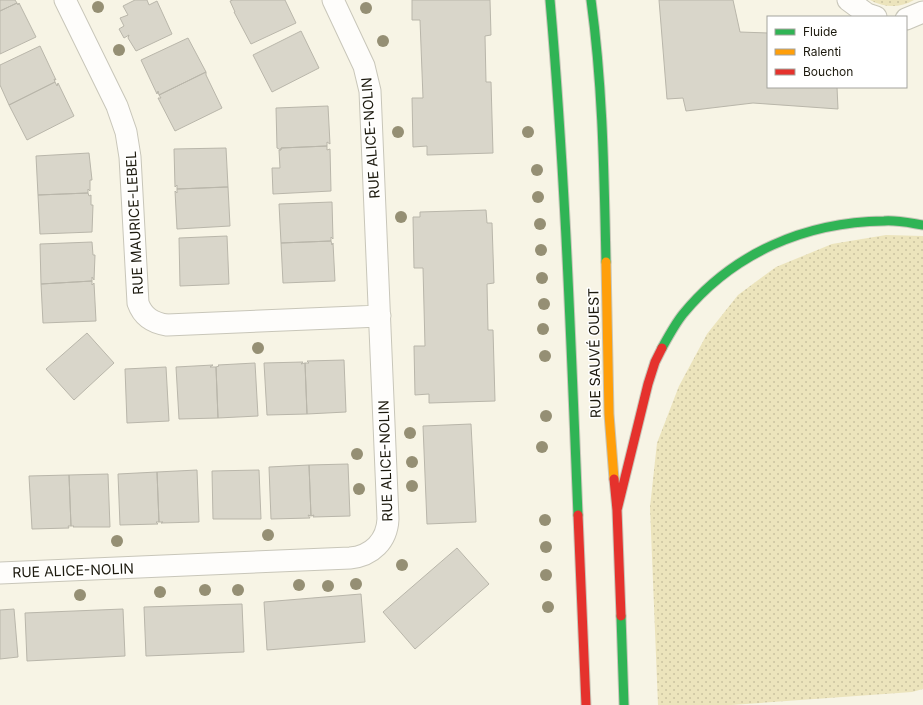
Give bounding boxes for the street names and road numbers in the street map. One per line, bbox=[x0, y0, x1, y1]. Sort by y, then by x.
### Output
street label: RUE ALICE-NOLIN bbox=[357, 77, 383, 199]
street label: RUE MAURICE-LEBEL bbox=[122, 151, 146, 295]
street label: RUE SAUVÉ OUEST bbox=[584, 288, 604, 418]
street label: RUE ALICE-NOLIN bbox=[374, 400, 396, 522]
street label: RUE ALICE-NOLIN bbox=[12, 559, 134, 581]

